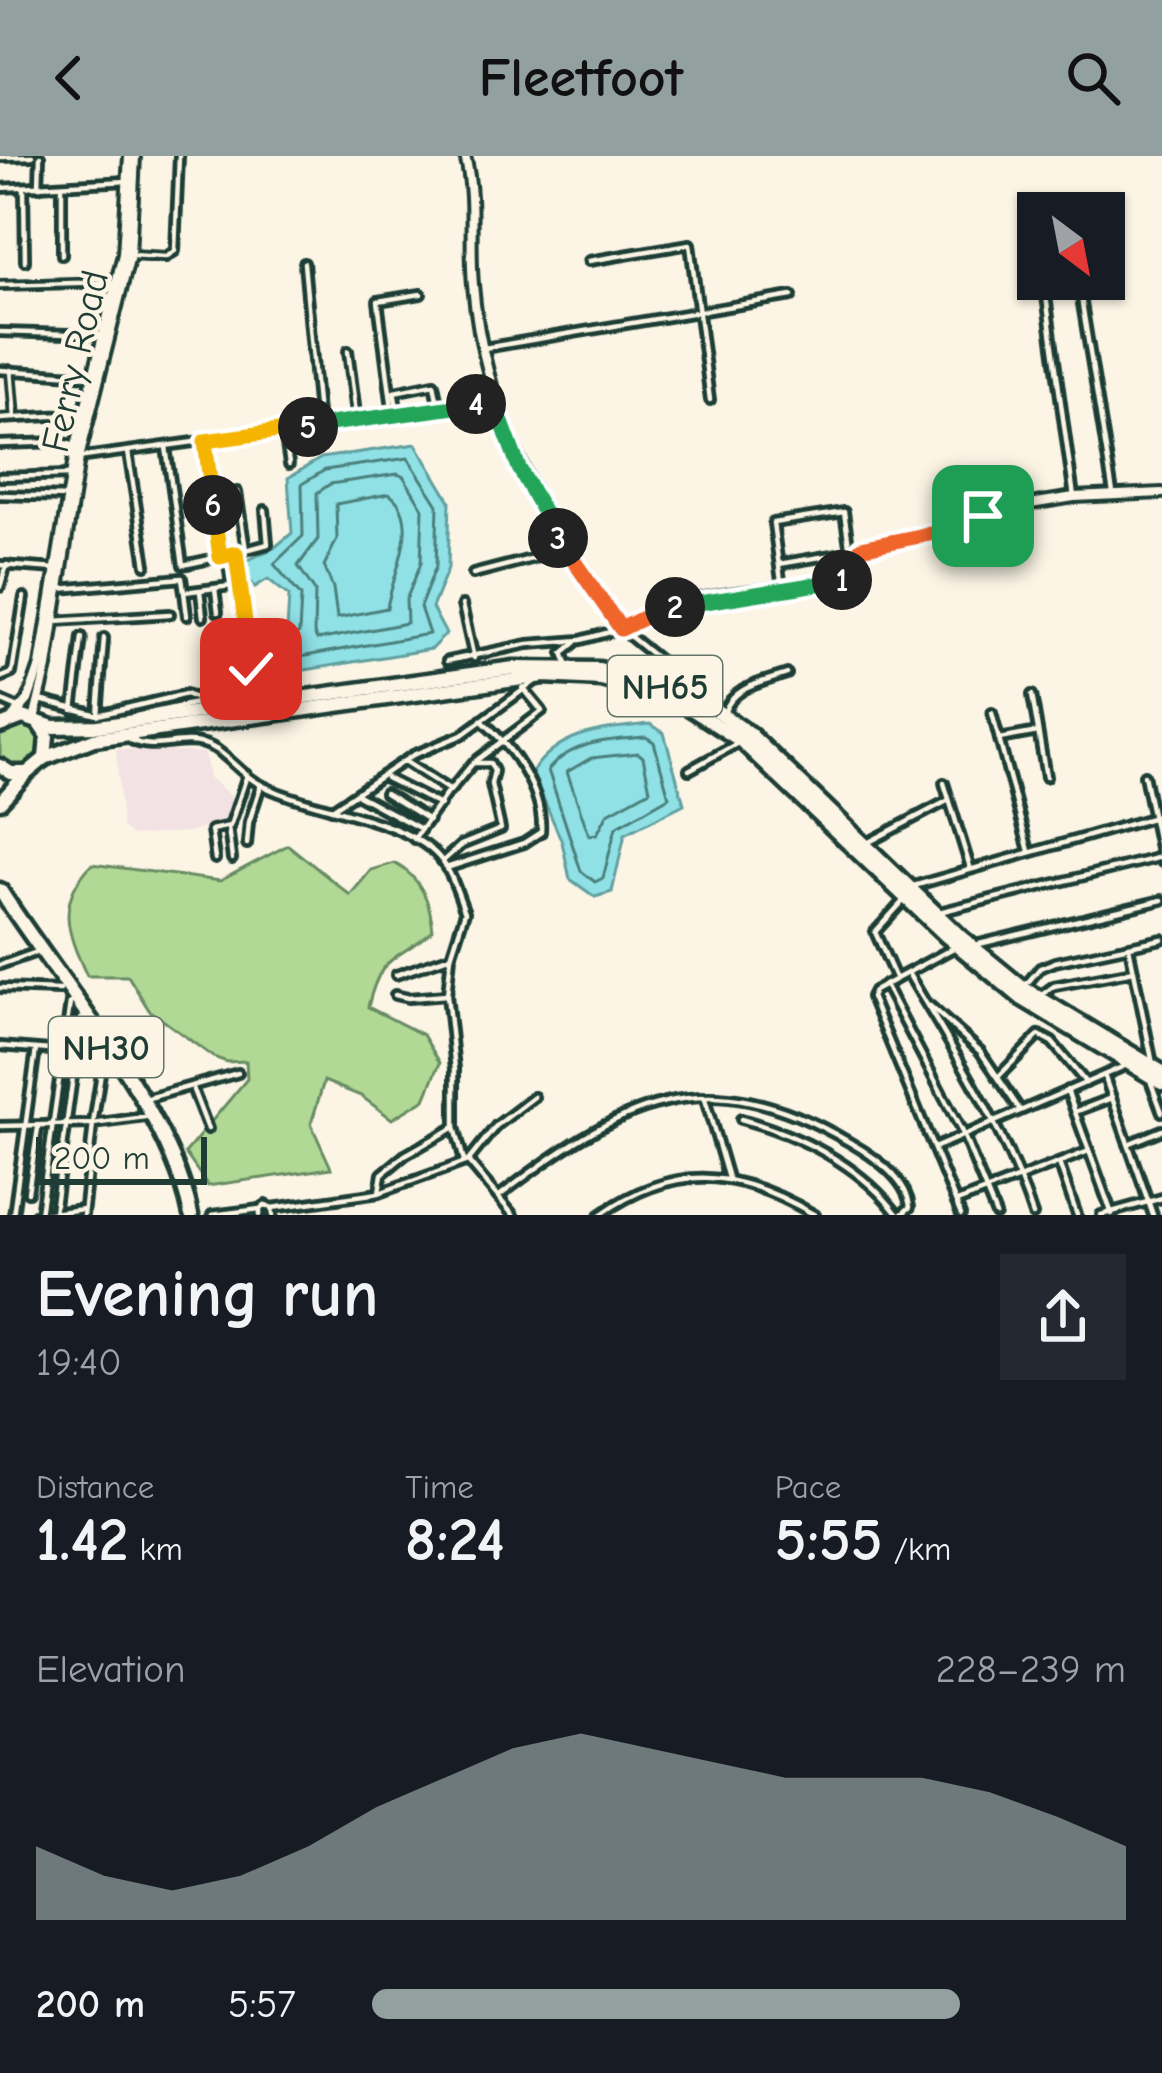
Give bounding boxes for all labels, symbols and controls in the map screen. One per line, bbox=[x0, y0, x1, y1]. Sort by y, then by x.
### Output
icon: back bbox=[36, 45, 102, 111]
icon: search bbox=[1060, 45, 1126, 111]
text: Fleetfoot bbox=[479, 47, 683, 110]
north arrow bbox=[1017, 192, 1125, 300]
map controls bbox=[1017, 192, 1125, 300]
street label: Ferry Road bbox=[33, 266, 118, 457]
pin: 4 bbox=[446, 374, 506, 434]
text: 4 bbox=[468, 385, 484, 423]
pin: 5 bbox=[278, 397, 338, 457]
text: 5 bbox=[299, 408, 317, 446]
pin bbox=[932, 465, 1034, 567]
pin: 6 bbox=[183, 475, 243, 535]
icon: arrive bbox=[950, 483, 1016, 549]
text: 6 bbox=[204, 486, 222, 524]
pin: 3 bbox=[528, 508, 588, 568]
text: 3 bbox=[550, 519, 566, 557]
pin: 1 bbox=[812, 550, 872, 610]
text: 1 bbox=[836, 561, 848, 599]
pin: 2 bbox=[645, 577, 705, 637]
text: 2 bbox=[667, 588, 683, 626]
pin bbox=[200, 618, 302, 720]
icon: check bbox=[218, 636, 284, 702]
road number: NH65 bbox=[608, 656, 722, 716]
road number: NH30 bbox=[49, 1017, 163, 1077]
scale bar bbox=[36, 1131, 207, 1184]
text: 200 m bbox=[54, 1139, 150, 1177]
button: share bbox=[1000, 1254, 1126, 1380]
text: Evening run bbox=[36, 1257, 378, 1333]
text: 19:40 bbox=[36, 1340, 122, 1385]
text: Distance bbox=[36, 1468, 154, 1506]
text: Time bbox=[405, 1468, 474, 1506]
text: Pace bbox=[775, 1468, 841, 1506]
text: 1.42 bbox=[36, 1506, 128, 1575]
text: 8:24 bbox=[405, 1506, 505, 1575]
text: 5:55 bbox=[775, 1506, 883, 1575]
text: km bbox=[128, 1530, 183, 1568]
text: /km bbox=[883, 1530, 951, 1568]
text: Elevation bbox=[36, 1647, 185, 1692]
text: 228–239 m bbox=[936, 1647, 1126, 1692]
text: 200 m bbox=[36, 1982, 145, 2027]
text: 5:57 bbox=[228, 1982, 296, 2027]

